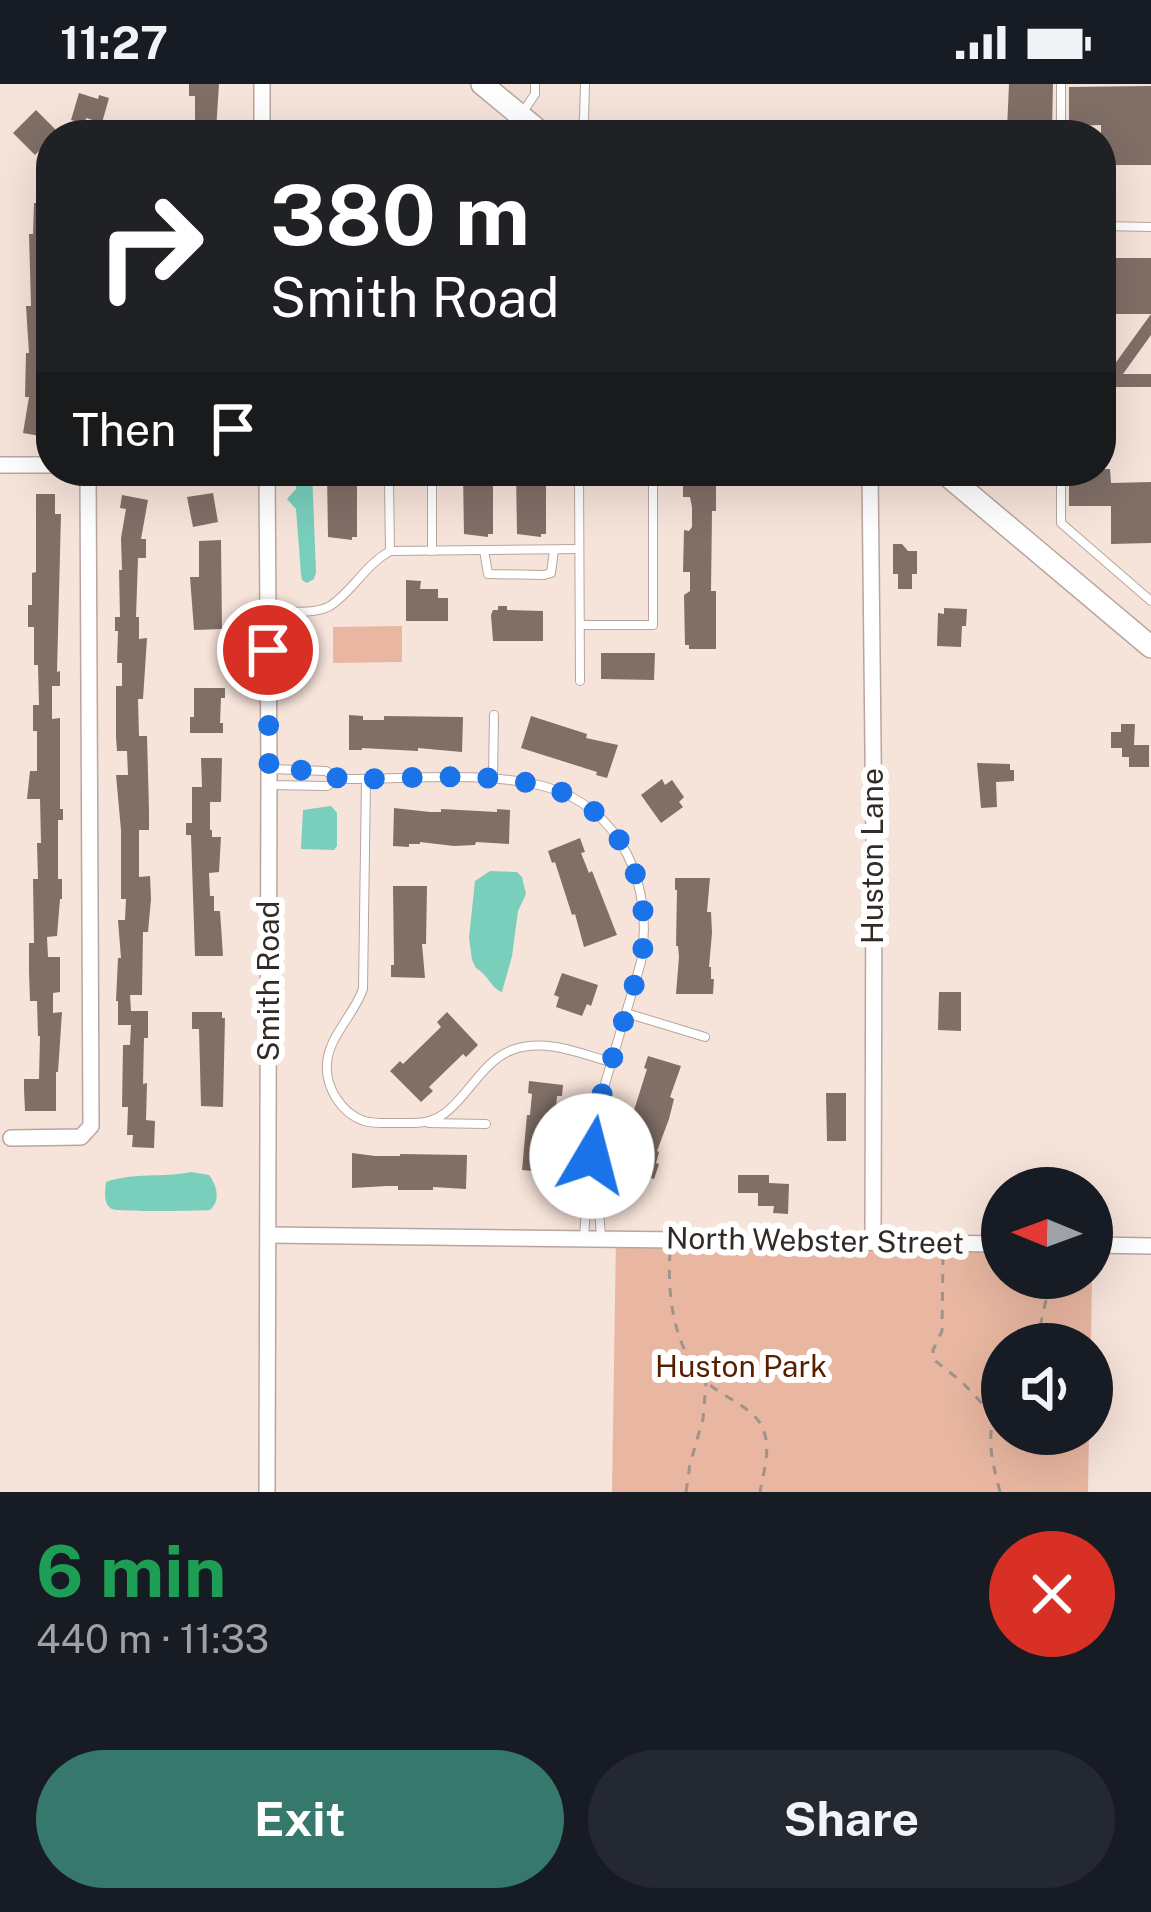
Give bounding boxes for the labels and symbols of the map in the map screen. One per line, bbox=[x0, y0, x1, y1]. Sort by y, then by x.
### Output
pin bbox=[217, 599, 319, 701]
street label: Huston Lane bbox=[854, 768, 890, 944]
street label: Smith Road bbox=[250, 901, 286, 1061]
position arrow bbox=[529, 1093, 655, 1219]
north arrow bbox=[981, 1167, 1113, 1299]
street label: North Webster Street bbox=[666, 1219, 964, 1261]
park label: Huston Park bbox=[655, 1348, 827, 1384]

